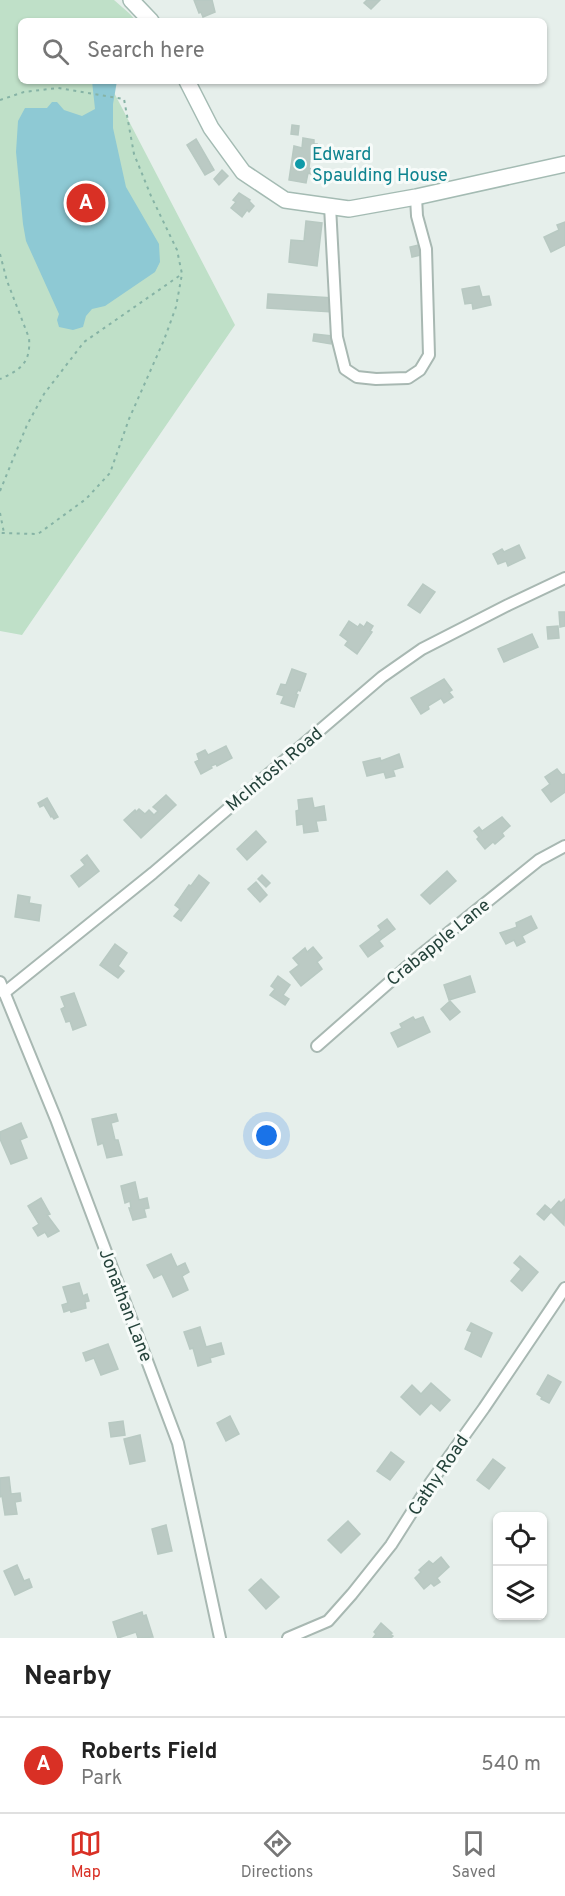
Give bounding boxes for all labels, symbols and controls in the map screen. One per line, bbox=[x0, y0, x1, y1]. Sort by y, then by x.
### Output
search box bbox=[18, 18, 547, 84]
icon: search bbox=[39, 35, 72, 68]
text: Search here bbox=[87, 38, 205, 65]
place label: Edward Spaulding House bbox=[312, 144, 448, 188]
marker: Edward Spaulding House bbox=[293, 157, 307, 171]
pin: A bbox=[66, 180, 106, 226]
street label: McIntosh Road bbox=[222, 723, 328, 817]
street label: Crabapple Lane bbox=[383, 894, 495, 992]
your location bbox=[252, 1121, 281, 1150]
street label: Jonathan Lane bbox=[92, 1245, 157, 1366]
street label: Cathy Road bbox=[404, 1431, 475, 1521]
map controls bbox=[493, 1512, 547, 1620]
button: locate bbox=[493, 1512, 547, 1566]
button: layers bbox=[493, 1566, 547, 1620]
text: Nearby bbox=[24, 1661, 112, 1694]
text: Roberts Field bbox=[81, 1739, 217, 1766]
text: A bbox=[36, 1752, 51, 1778]
text: 540 m bbox=[481, 1752, 541, 1778]
text: Park bbox=[81, 1766, 122, 1792]
tab: Map bbox=[69, 1827, 102, 1883]
tab: Directions bbox=[241, 1827, 313, 1883]
tab: Saved bbox=[452, 1827, 496, 1883]

